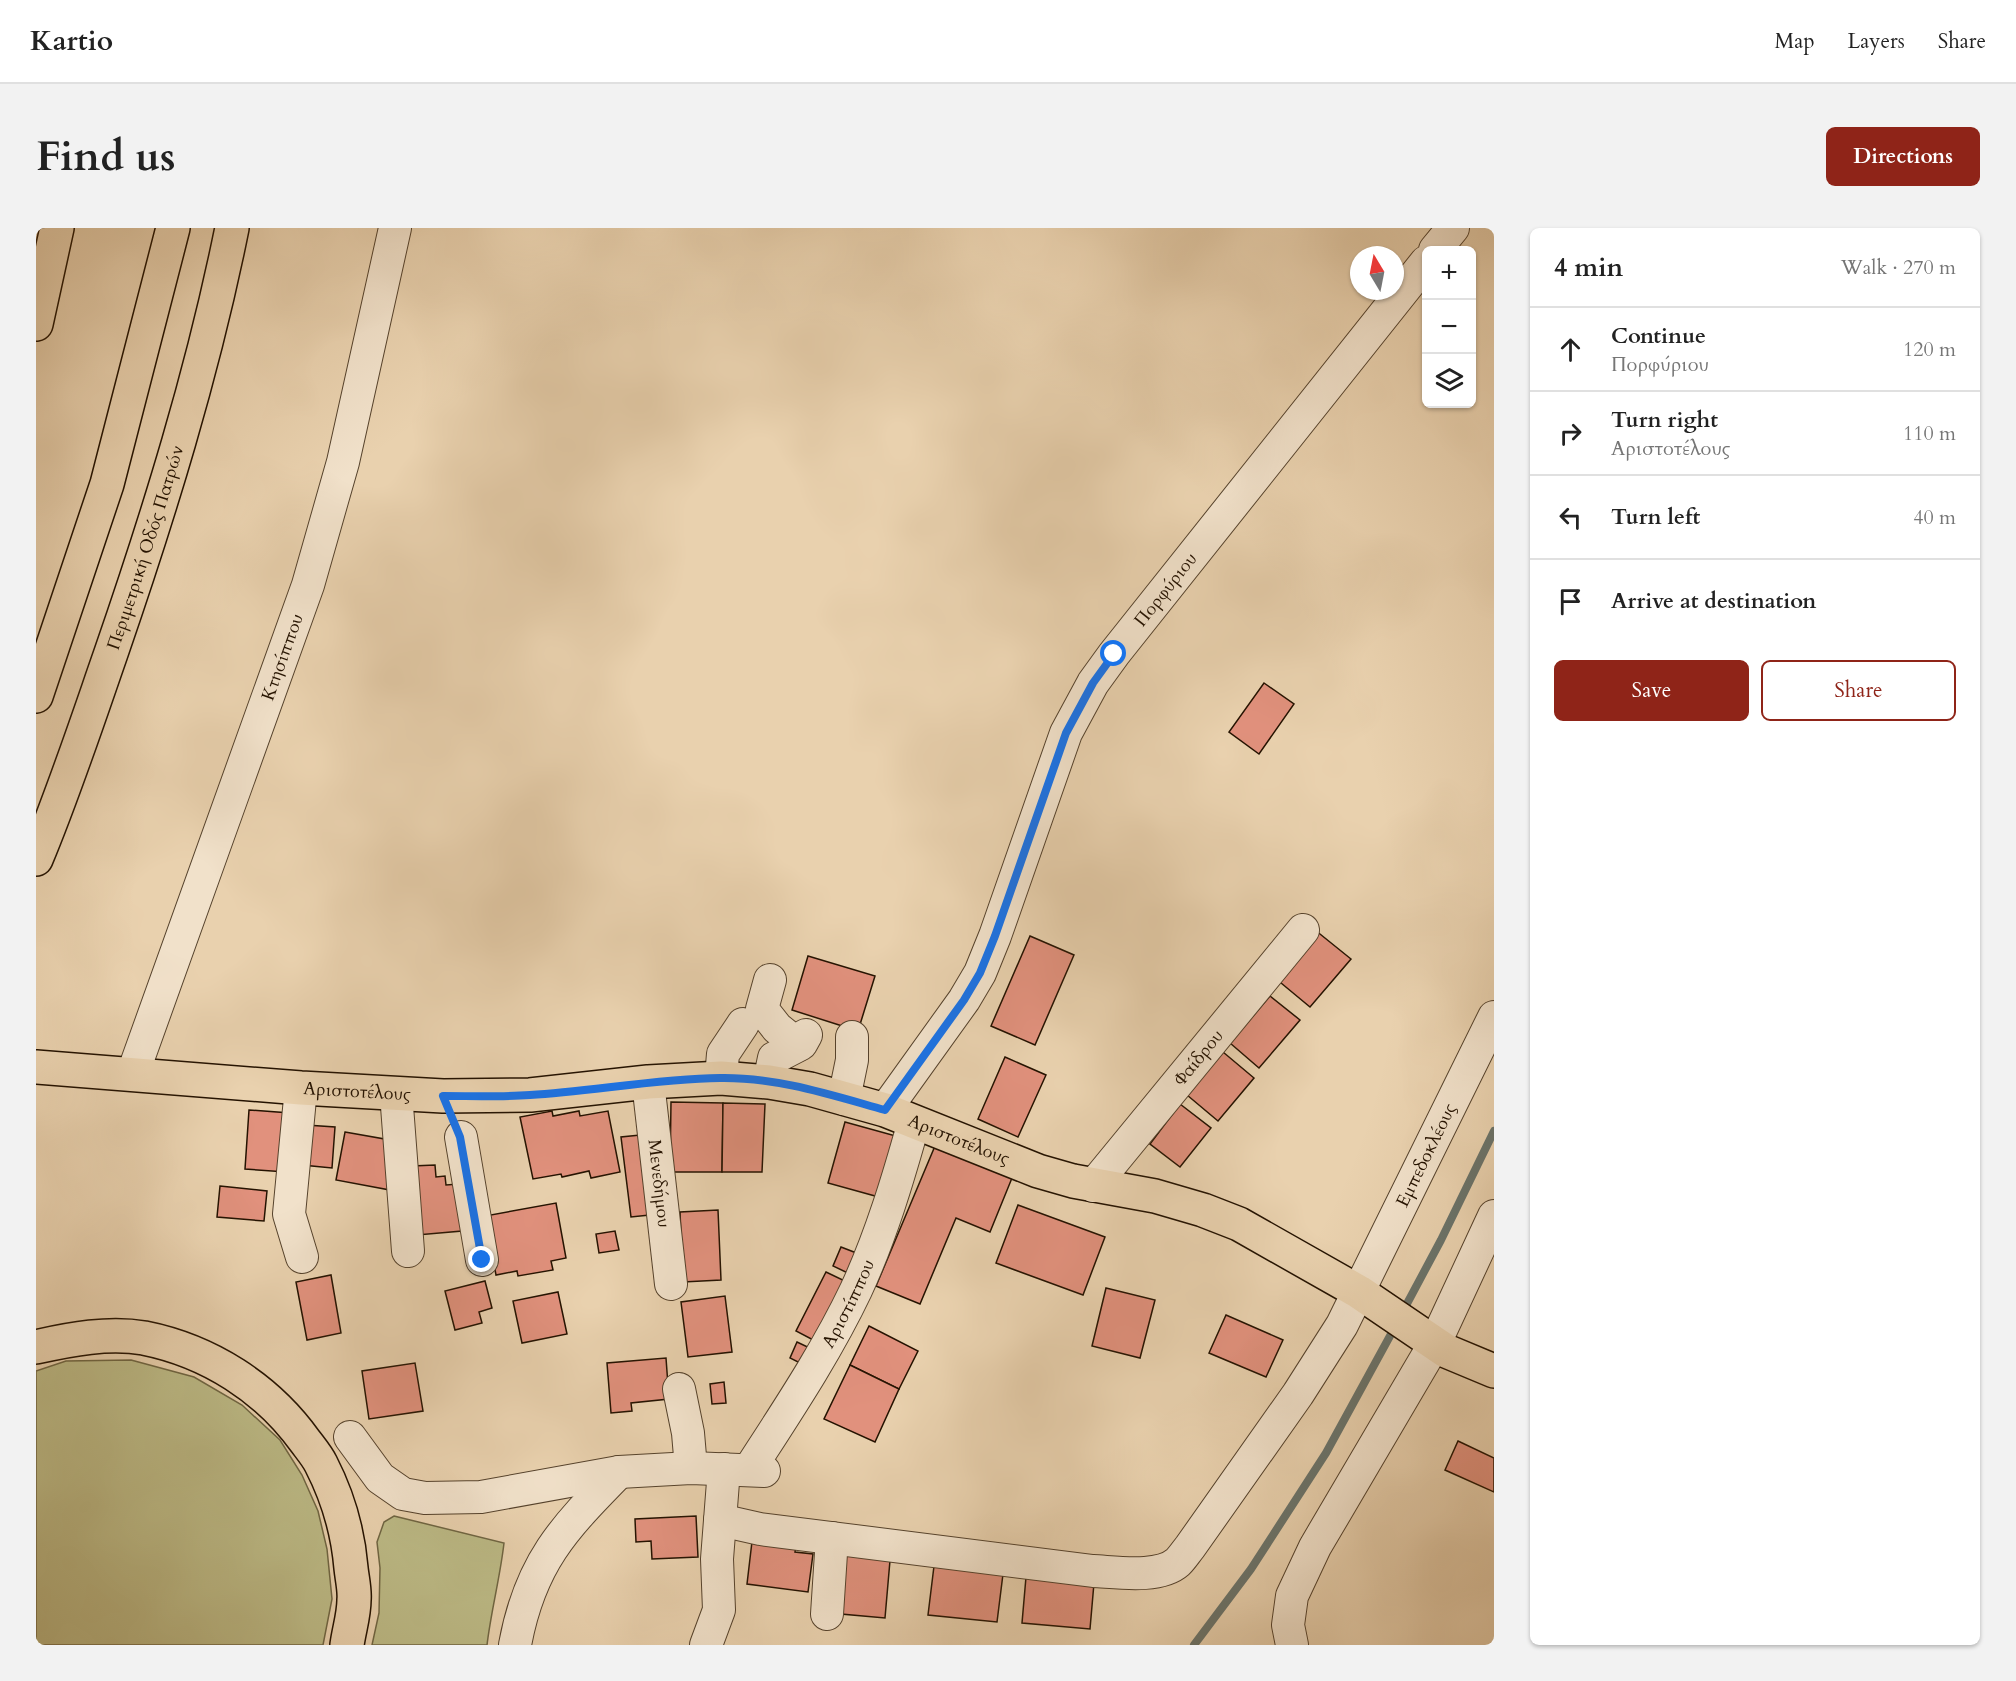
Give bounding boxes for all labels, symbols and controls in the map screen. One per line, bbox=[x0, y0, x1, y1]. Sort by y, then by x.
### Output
text: Kartio bbox=[30, 22, 113, 60]
text: Map bbox=[1775, 27, 1815, 56]
text: Layers bbox=[1848, 27, 1905, 56]
text: Share bbox=[1938, 27, 1986, 56]
button: Directions bbox=[1826, 127, 1980, 186]
text: Find us bbox=[36, 128, 176, 185]
north arrow bbox=[1350, 246, 1404, 300]
map controls bbox=[1422, 246, 1476, 408]
button: + bbox=[1422, 246, 1476, 300]
text: 4 min bbox=[1554, 250, 1623, 285]
text: Walk · 270 m bbox=[1841, 254, 1956, 281]
button: − bbox=[1422, 300, 1476, 354]
text: Continue bbox=[1611, 321, 1706, 351]
icon: ahead bbox=[1554, 333, 1587, 366]
text: 120 m bbox=[1903, 336, 1956, 363]
text: Πορφύριου bbox=[1611, 351, 1709, 378]
button: layers bbox=[1422, 354, 1476, 408]
text: Turn right bbox=[1611, 405, 1718, 435]
icon: right bbox=[1554, 417, 1587, 450]
text: 110 m bbox=[1903, 420, 1956, 447]
text: Αριστοτέλους bbox=[1611, 435, 1730, 462]
street label: Περιμετρική Οδός Πατρών bbox=[101, 443, 190, 653]
icon: left bbox=[1554, 501, 1587, 534]
text: Turn left bbox=[1611, 502, 1700, 532]
text: 40 m bbox=[1913, 504, 1956, 531]
street label: Πορφύριου bbox=[1129, 547, 1203, 632]
icon: arrive bbox=[1554, 585, 1587, 618]
text: Arrive at destination bbox=[1611, 586, 1816, 616]
street label: Κτησίππου bbox=[256, 610, 310, 704]
route start bbox=[1100, 640, 1126, 666]
button: Save bbox=[1554, 660, 1749, 721]
button: Share bbox=[1761, 660, 1956, 721]
street label: Φαίδρου bbox=[1168, 1024, 1229, 1092]
street label: Αριστοτέλους bbox=[303, 1076, 412, 1107]
street label: Εμπεδοκλέους bbox=[1390, 1099, 1463, 1211]
street label: Αριστοτέλους bbox=[904, 1108, 1013, 1172]
street label: Μενεδήμου bbox=[642, 1138, 676, 1229]
route end bbox=[468, 1246, 494, 1272]
street label: Αριστίππου bbox=[816, 1256, 881, 1353]

